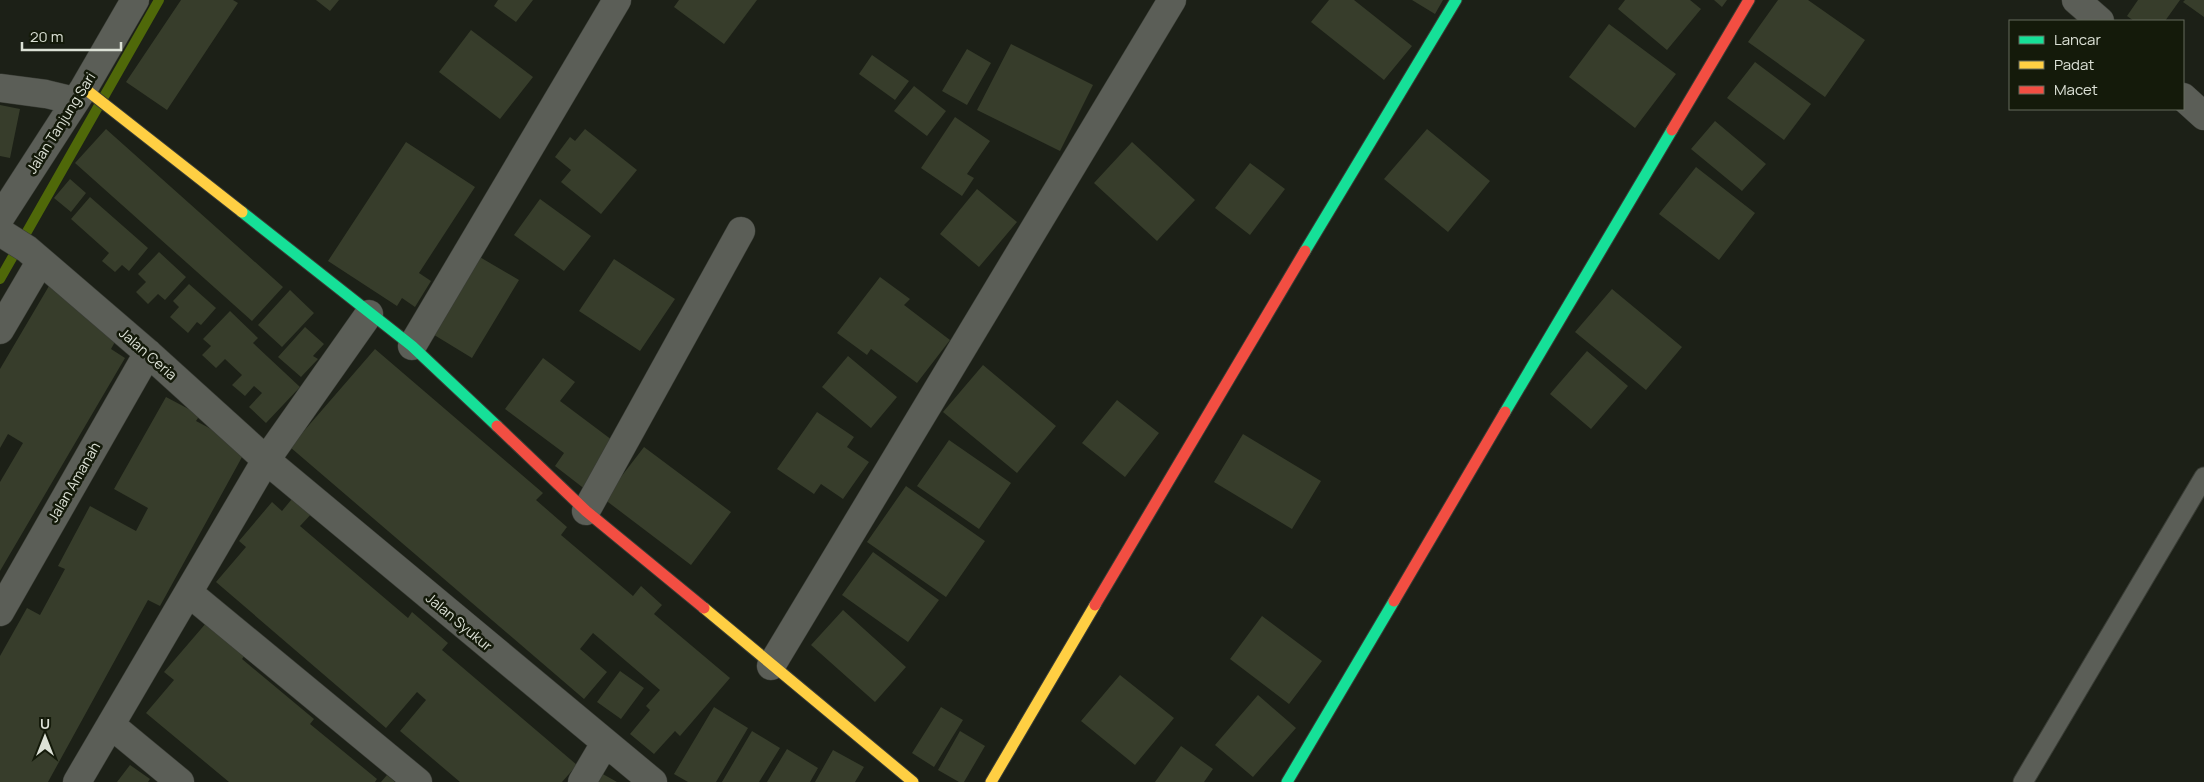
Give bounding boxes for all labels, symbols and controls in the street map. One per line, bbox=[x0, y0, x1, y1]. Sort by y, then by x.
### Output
scale bar bbox=[22, 20, 121, 52]
legend bbox=[2009, 20, 2184, 110]
text: 20 m bbox=[30, 26, 63, 47]
text: Lancar bbox=[2054, 29, 2101, 50]
text: Padat bbox=[2054, 54, 2094, 75]
street label: Jalan Tanjung Sari bbox=[22, 69, 99, 177]
text: Macet bbox=[2054, 79, 2098, 100]
street label: Jalan Ceria bbox=[115, 323, 181, 384]
street label: Jalan Amanah bbox=[43, 438, 104, 525]
street label: Jalan Syukur bbox=[422, 588, 496, 655]
north arrow bbox=[20, 712, 70, 762]
text: U bbox=[40, 714, 50, 733]

